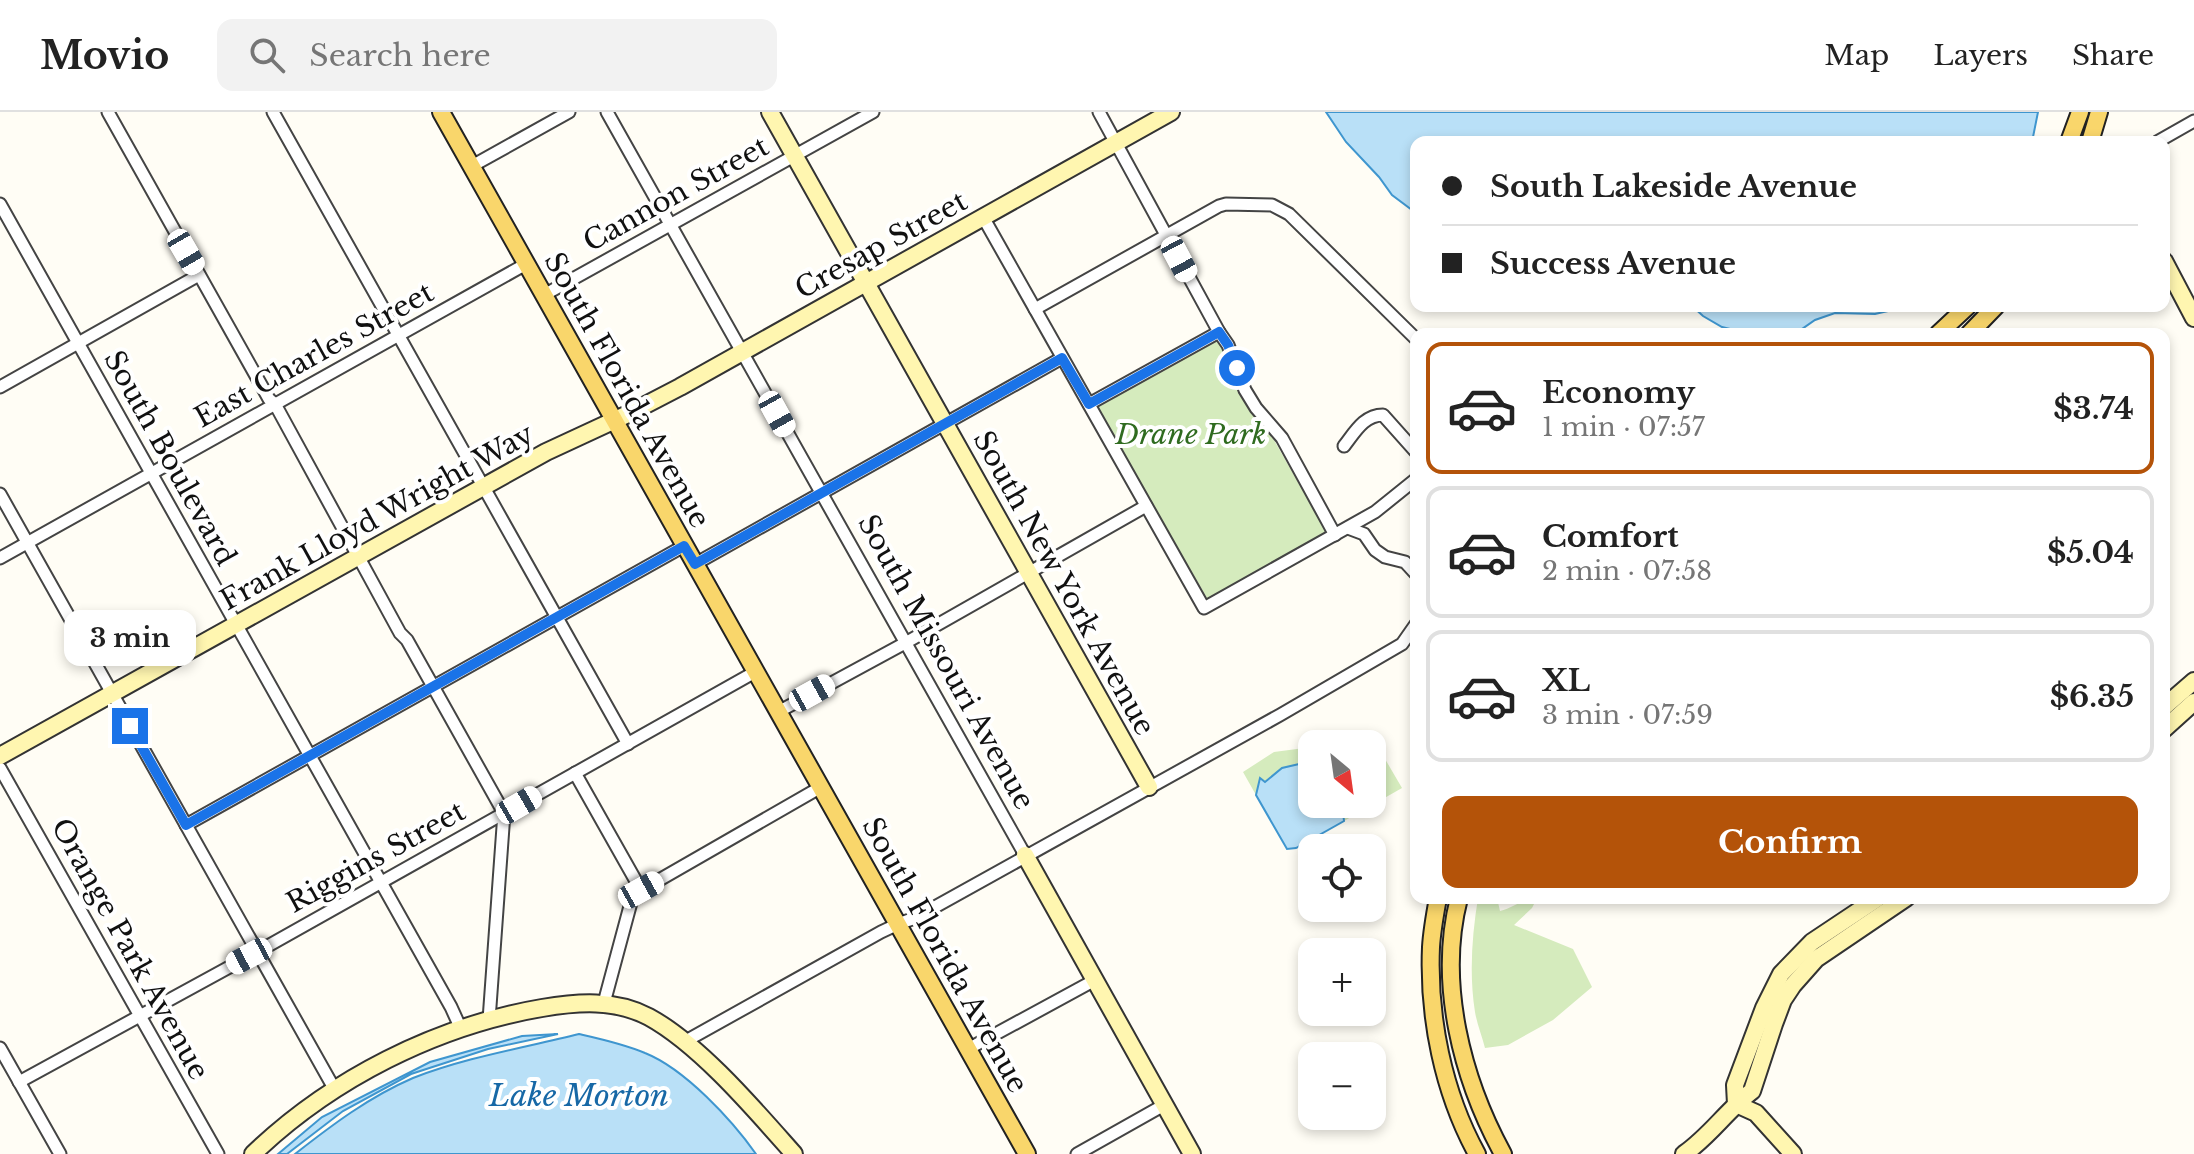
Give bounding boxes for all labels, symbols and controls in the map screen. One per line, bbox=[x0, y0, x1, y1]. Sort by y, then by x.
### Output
search box bbox=[217, 19, 777, 91]
text: Movio bbox=[40, 32, 169, 79]
icon: search bbox=[245, 33, 289, 77]
text: Search here bbox=[309, 37, 491, 74]
text: Map bbox=[1824, 38, 1889, 73]
text: Layers bbox=[1933, 38, 2028, 73]
text: Share bbox=[2072, 38, 2154, 73]
street label: Cannon Street bbox=[577, 128, 775, 259]
text: South Lakeside Avenue bbox=[1490, 168, 1857, 205]
street label: Cresap Street bbox=[789, 183, 973, 307]
car bbox=[164, 225, 208, 279]
car bbox=[1157, 232, 1201, 286]
text: Success Avenue bbox=[1490, 245, 1736, 282]
street label: South Florida Avenue bbox=[537, 246, 717, 534]
street label: East Charles Street bbox=[188, 275, 440, 435]
street label: South Boulevard bbox=[96, 344, 244, 572]
route start bbox=[1219, 350, 1255, 386]
icon: car bbox=[1446, 372, 1518, 444]
text: Economy bbox=[1542, 374, 1695, 411]
car bbox=[755, 387, 799, 441]
text: $3.74 bbox=[2053, 390, 2134, 427]
text: 1 min · 07:57 bbox=[1542, 411, 1705, 443]
street label: Frank Lloyd Wright Way bbox=[214, 416, 540, 618]
park label: Drane Park bbox=[1115, 417, 1266, 452]
street label: South New York Avenue bbox=[966, 425, 1162, 741]
street label: South Missouri Avenue bbox=[850, 508, 1042, 816]
icon: car bbox=[1446, 516, 1518, 588]
text: Comfort bbox=[1542, 518, 1679, 555]
text: $5.04 bbox=[2047, 534, 2134, 571]
text: 2 min · 07:58 bbox=[1542, 555, 1712, 587]
callout: 3 min bbox=[64, 610, 196, 666]
text: 3 min bbox=[90, 622, 170, 654]
icon: car bbox=[1446, 660, 1518, 732]
text: XL bbox=[1542, 662, 1590, 699]
car bbox=[785, 671, 839, 715]
text: $6.35 bbox=[2050, 678, 2134, 715]
text: 3 min · 07:59 bbox=[1542, 699, 1713, 731]
route end bbox=[112, 708, 148, 744]
north arrow bbox=[1298, 730, 1386, 818]
map controls bbox=[1298, 730, 1386, 1130]
car bbox=[492, 783, 546, 827]
street label: Riggins Street bbox=[280, 793, 472, 921]
button: Confirm bbox=[1442, 796, 2138, 888]
street label: South Florida Avenue bbox=[855, 811, 1035, 1099]
street label: Orange Park Avenue bbox=[44, 812, 216, 1086]
button: locate bbox=[1298, 834, 1386, 922]
car bbox=[614, 868, 668, 912]
car bbox=[222, 934, 276, 978]
button: + bbox=[1298, 938, 1386, 1026]
button: − bbox=[1298, 1042, 1386, 1130]
water label: Lake Morton bbox=[488, 1077, 669, 1114]

